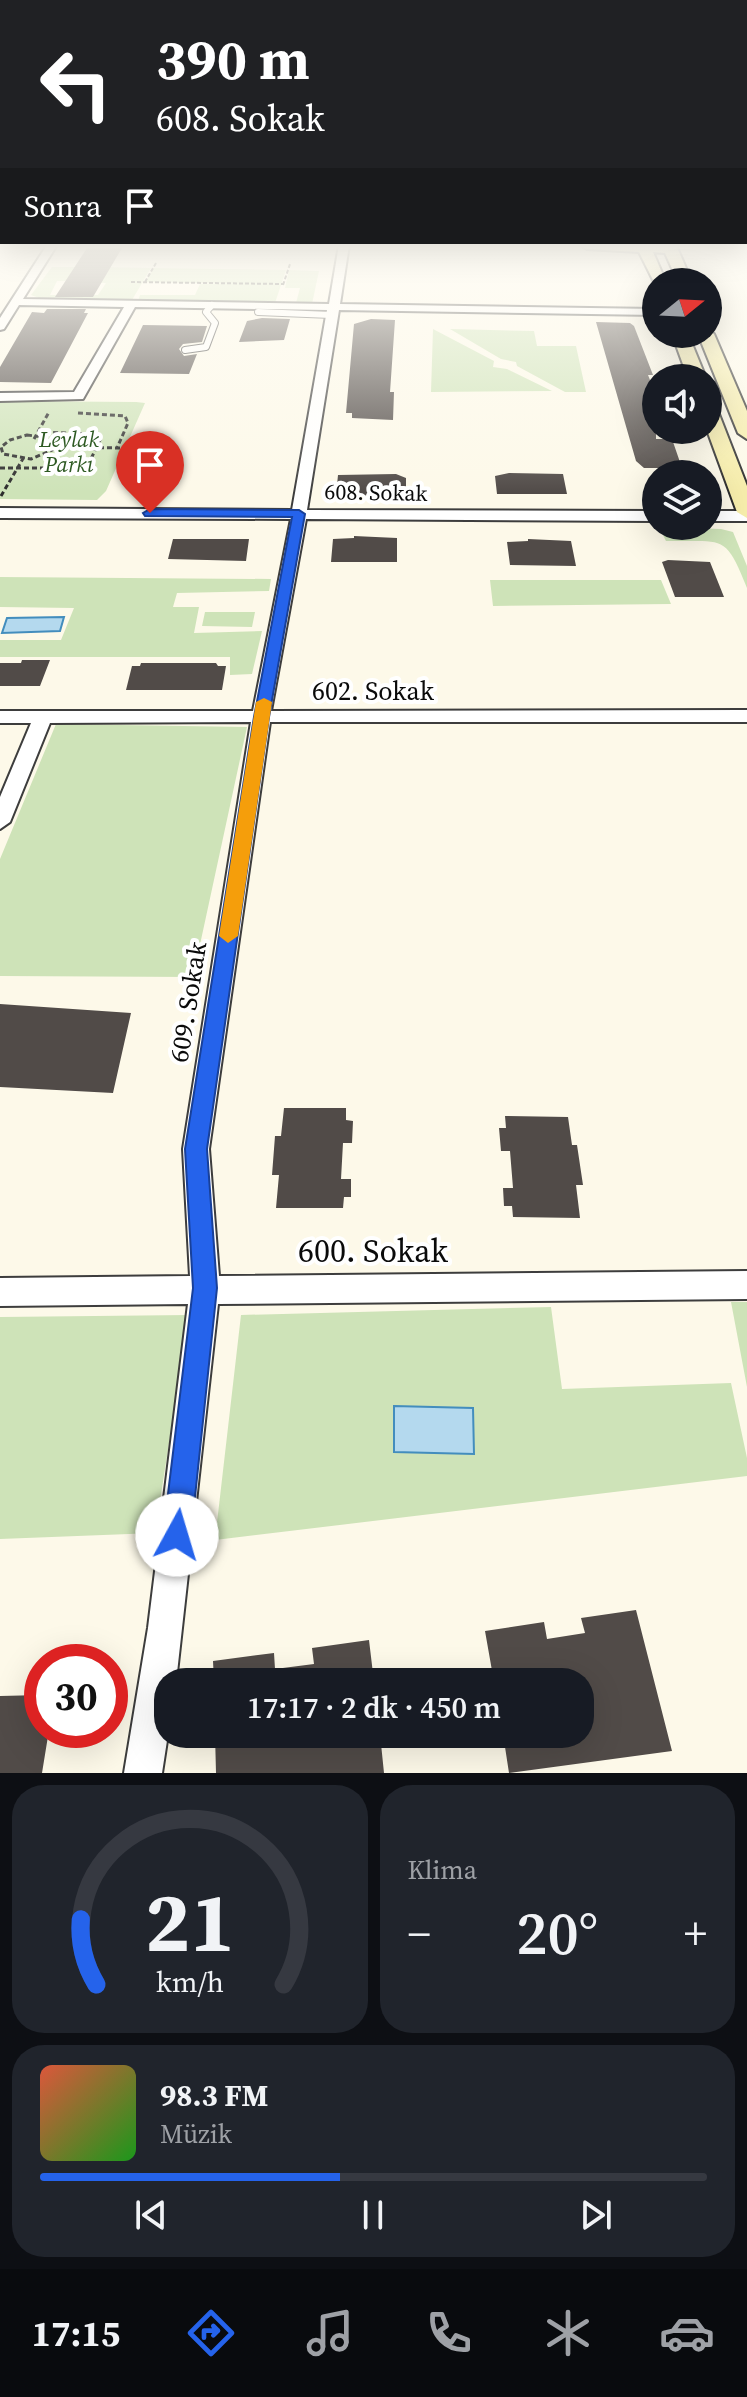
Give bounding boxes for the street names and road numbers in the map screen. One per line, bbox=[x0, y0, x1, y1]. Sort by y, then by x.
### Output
street label: 608. Sokak bbox=[324, 476, 429, 508]
street label: 602. Sokak bbox=[312, 673, 435, 709]
street label: 609. Sokak bbox=[161, 938, 215, 1065]
street label: 600. Sokak bbox=[298, 1229, 448, 1273]

